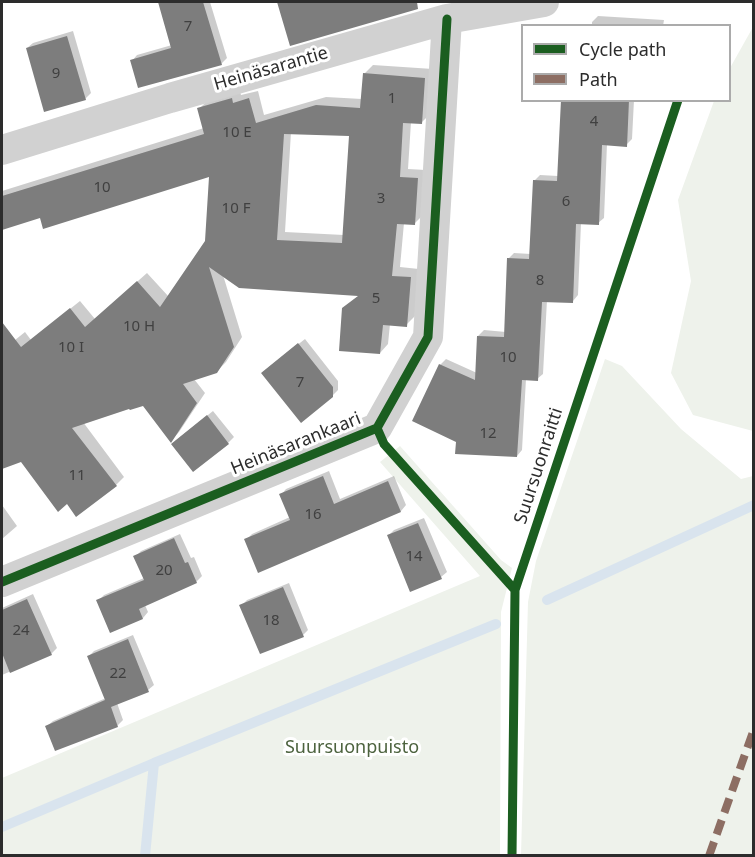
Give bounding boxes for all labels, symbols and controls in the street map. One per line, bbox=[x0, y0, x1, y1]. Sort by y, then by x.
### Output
house number: 7 bbox=[184, 18, 192, 36]
legend bbox=[521, 24, 731, 102]
text: Cycle path bbox=[579, 37, 666, 61]
street label: Heinäsarantie bbox=[211, 42, 331, 96]
house number: 9 bbox=[52, 65, 60, 83]
text: Path bbox=[579, 67, 618, 91]
house number: 1 bbox=[388, 90, 396, 108]
house number: 4 bbox=[590, 113, 598, 131]
house number: 10 E bbox=[222, 124, 252, 142]
house number: 10 bbox=[93, 179, 111, 197]
house number: 3 bbox=[377, 190, 385, 208]
house number: 6 bbox=[562, 193, 570, 211]
house number: 10 F bbox=[222, 200, 250, 218]
house number: 8 bbox=[536, 272, 544, 290]
house number: 5 bbox=[372, 290, 380, 308]
house number: 10 H bbox=[123, 318, 155, 336]
house number: 10 I bbox=[58, 339, 84, 357]
house number: 10 bbox=[499, 349, 517, 367]
house number: 7 bbox=[296, 374, 304, 392]
street label: Suursuonraitti bbox=[510, 405, 568, 527]
street label: Heinäsarankaari bbox=[228, 408, 364, 480]
house number: 12 bbox=[479, 425, 497, 443]
house number: 11 bbox=[68, 467, 86, 485]
house number: 16 bbox=[304, 506, 322, 524]
house number: 14 bbox=[405, 548, 423, 566]
house number: 20 bbox=[155, 562, 173, 580]
house number: 18 bbox=[262, 612, 280, 630]
house number: 24 bbox=[12, 622, 30, 640]
house number: 22 bbox=[109, 665, 127, 683]
park label: Suursuonpuisto bbox=[285, 737, 419, 759]

